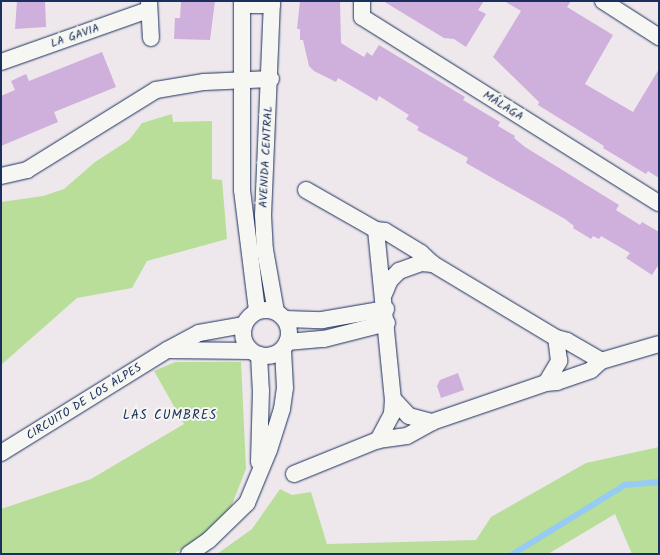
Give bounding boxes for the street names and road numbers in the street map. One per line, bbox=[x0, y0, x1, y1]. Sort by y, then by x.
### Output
street label: LA GAVIA bbox=[49, 21, 101, 51]
street label: MÁLAGA bbox=[480, 88, 526, 124]
street label: AVENIDA CENTRAL bbox=[256, 106, 276, 208]
street label: CIRCUITO DE LOS ALPES bbox=[24, 361, 144, 443]

